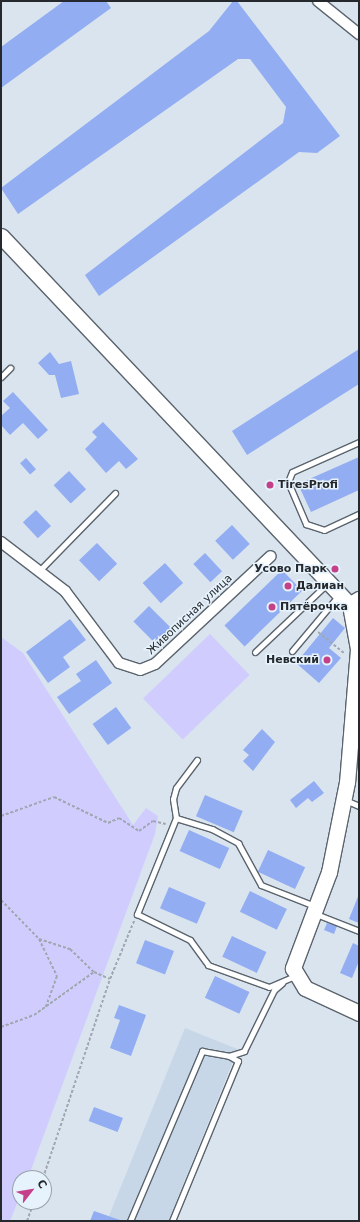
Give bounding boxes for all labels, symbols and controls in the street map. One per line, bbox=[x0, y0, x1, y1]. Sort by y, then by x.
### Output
place label: TiresProfi bbox=[278, 478, 338, 492]
marker: TiresProfi bbox=[265, 480, 275, 490]
place label: Усово Парк bbox=[254, 562, 327, 576]
marker: Усово Парк bbox=[330, 564, 340, 574]
street label: Живописная улица bbox=[145, 572, 235, 658]
place label: Далиан bbox=[296, 579, 344, 593]
marker: Далиан bbox=[283, 581, 293, 591]
place label: Пятёрочка bbox=[280, 600, 348, 614]
marker: Пятёрочка bbox=[267, 602, 277, 612]
place label: Невский bbox=[266, 653, 319, 667]
marker: Невский bbox=[322, 655, 332, 665]
north arrow bbox=[12, 1170, 52, 1210]
text: С bbox=[34, 1177, 50, 1191]

